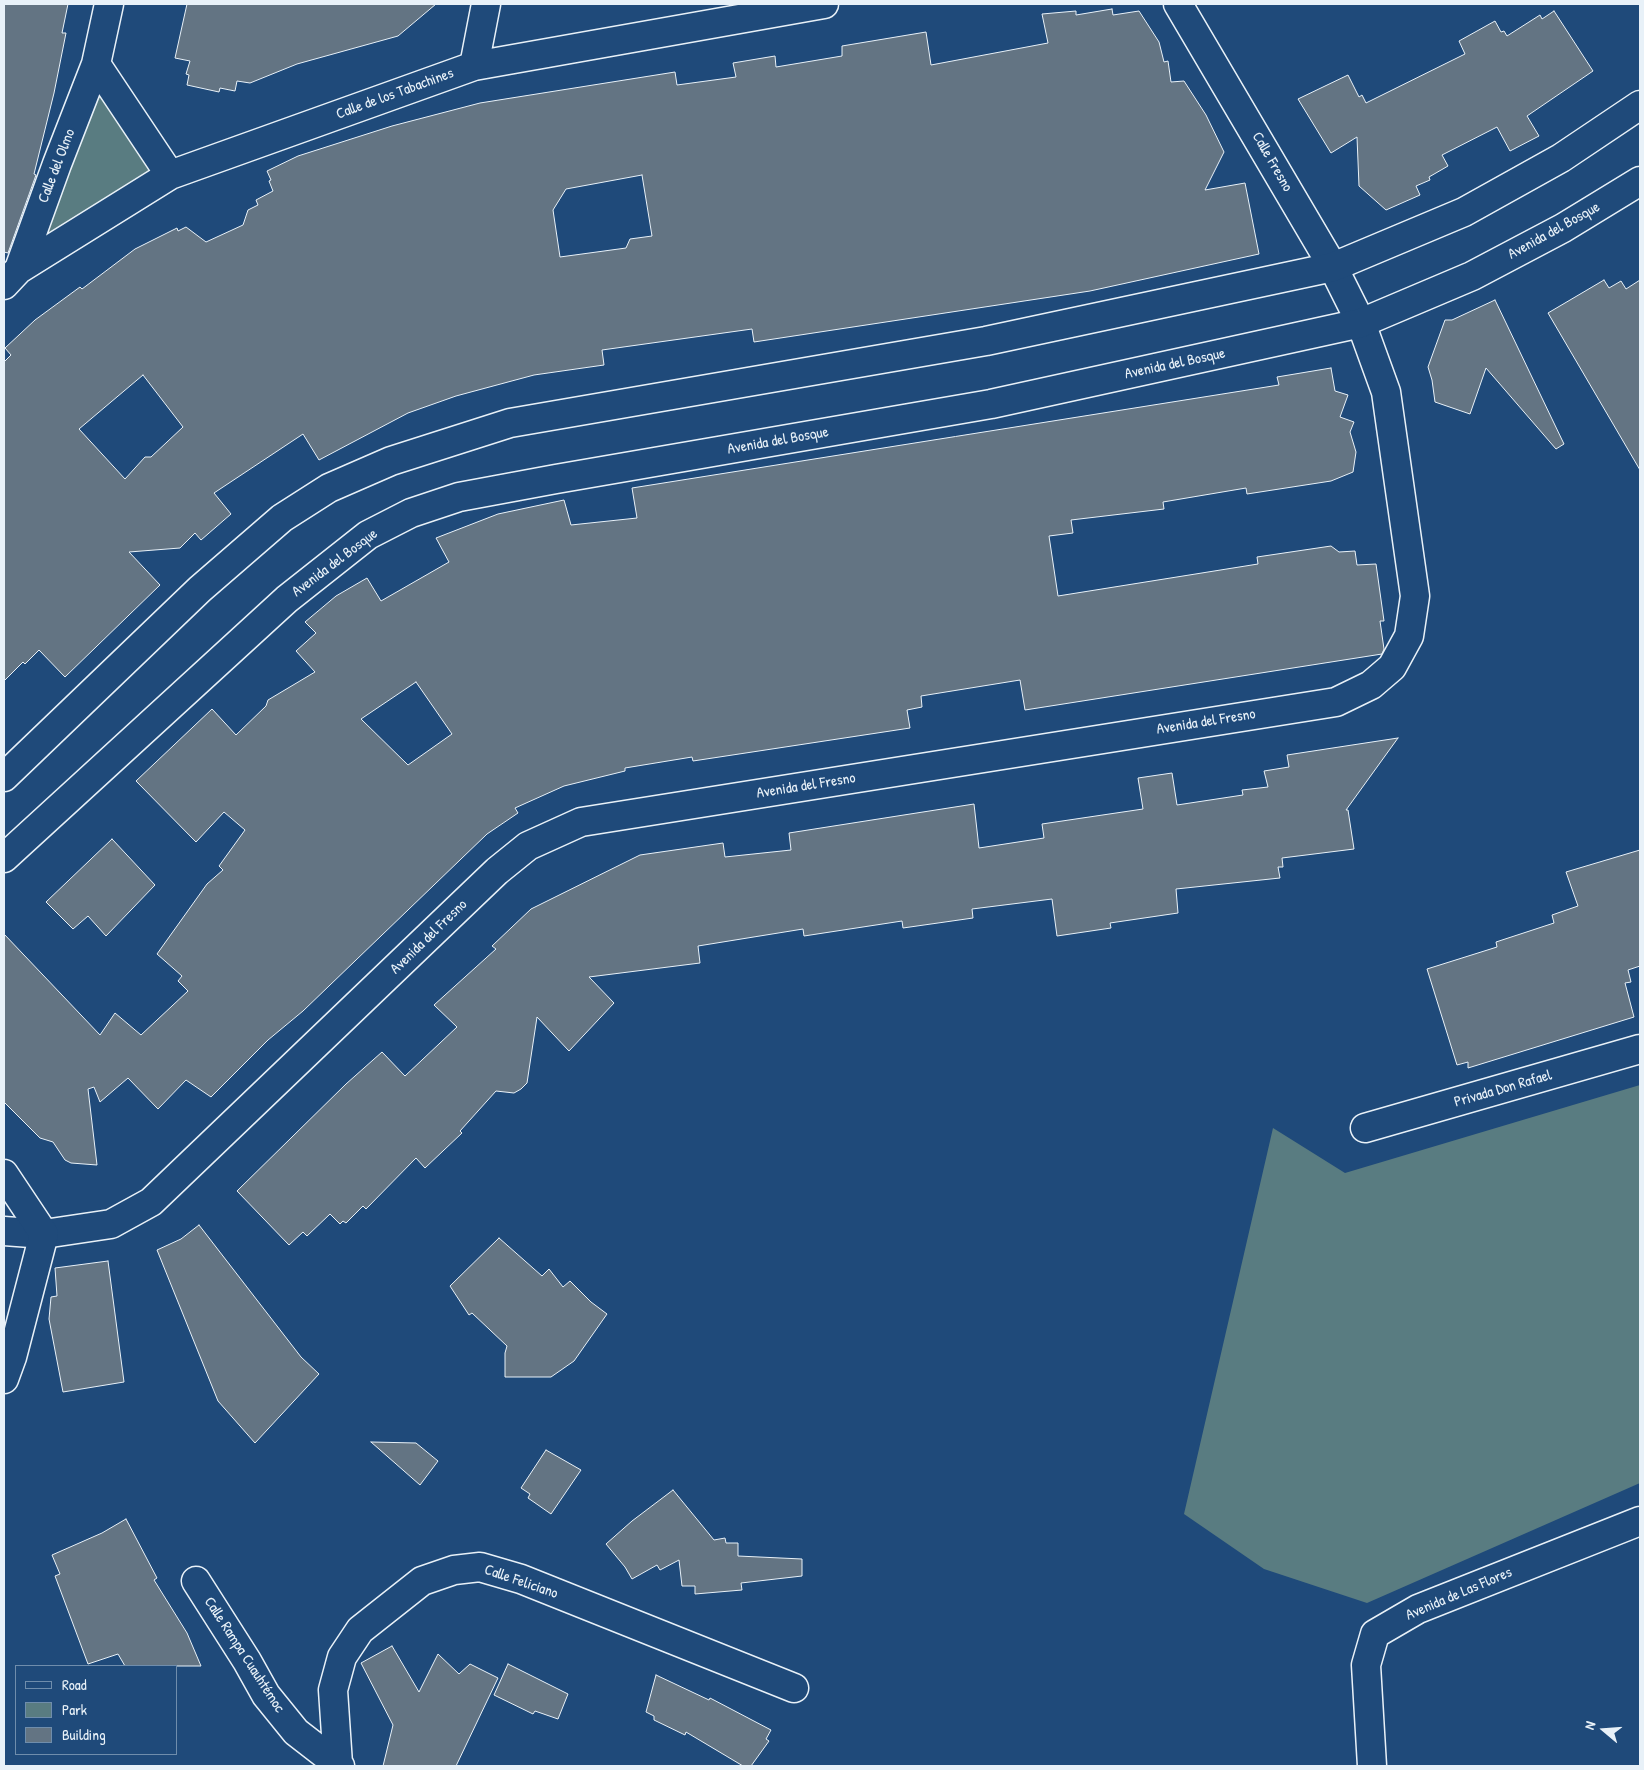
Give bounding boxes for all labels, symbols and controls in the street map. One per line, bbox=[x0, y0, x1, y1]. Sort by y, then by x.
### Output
street label: Calle de los Tabachines bbox=[334, 64, 456, 124]
street label: Calle del Olmo bbox=[35, 126, 79, 206]
street label: Calle Fresno bbox=[1248, 129, 1296, 195]
street label: Avenida del Bosque bbox=[1505, 198, 1603, 264]
street label: Avenida del Bosque bbox=[1123, 345, 1227, 383]
street label: Avenida del Bosque bbox=[726, 423, 830, 459]
street label: Avenida del Bosque bbox=[289, 525, 381, 601]
street label: Avenida del Fresno bbox=[1155, 705, 1257, 739]
street label: Avenida del Fresno bbox=[755, 769, 857, 803]
street label: Avenida del Fresno bbox=[387, 896, 471, 978]
street label: Privada Don Rafael bbox=[1452, 1066, 1554, 1112]
street label: Calle Feliciano bbox=[482, 1561, 560, 1603]
street label: Avenida de Las Flores bbox=[1403, 1563, 1515, 1625]
street label: Calle Rampa Cuauhtémoc bbox=[200, 1594, 288, 1716]
legend bbox=[15, 1665, 178, 1755]
text: Road bbox=[62, 1674, 87, 1695]
text: Park bbox=[62, 1699, 87, 1720]
north arrow bbox=[1579, 1705, 1629, 1755]
text: N bbox=[1579, 1719, 1599, 1732]
text: Building bbox=[62, 1724, 106, 1745]

